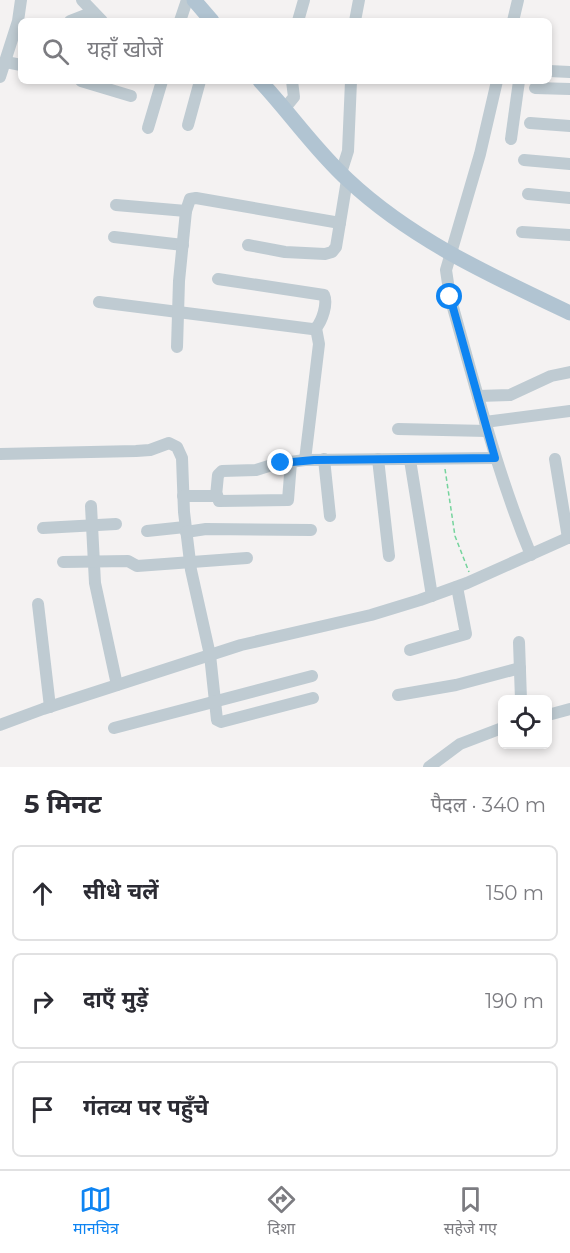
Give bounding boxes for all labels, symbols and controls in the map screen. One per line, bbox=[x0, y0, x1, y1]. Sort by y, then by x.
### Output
search box bbox=[18, 18, 552, 84]
icon: search bbox=[39, 35, 72, 68]
text: यहाँ खोजें bbox=[87, 36, 163, 63]
route start bbox=[436, 283, 462, 309]
route end bbox=[267, 449, 293, 475]
map controls bbox=[498, 695, 552, 749]
button: locate bbox=[498, 695, 552, 749]
text: 5 मिनट bbox=[24, 788, 101, 820]
text: पैदल · 340 m bbox=[431, 793, 546, 817]
icon: ahead bbox=[26, 877, 59, 910]
text: सीधे चलें bbox=[83, 878, 159, 905]
text: 150 m bbox=[486, 881, 544, 905]
icon: right bbox=[26, 985, 59, 1018]
text: दाएँ मुड़ें bbox=[83, 986, 148, 1013]
text: 190 m bbox=[485, 989, 544, 1013]
icon: arrive bbox=[26, 1093, 59, 1126]
text: गंतव्य पर पहुँचे bbox=[83, 1094, 209, 1121]
tab: मानचित्र bbox=[73, 1183, 119, 1241]
tab: दिशा bbox=[265, 1183, 298, 1241]
tab: सहेजे गए bbox=[444, 1183, 497, 1241]

